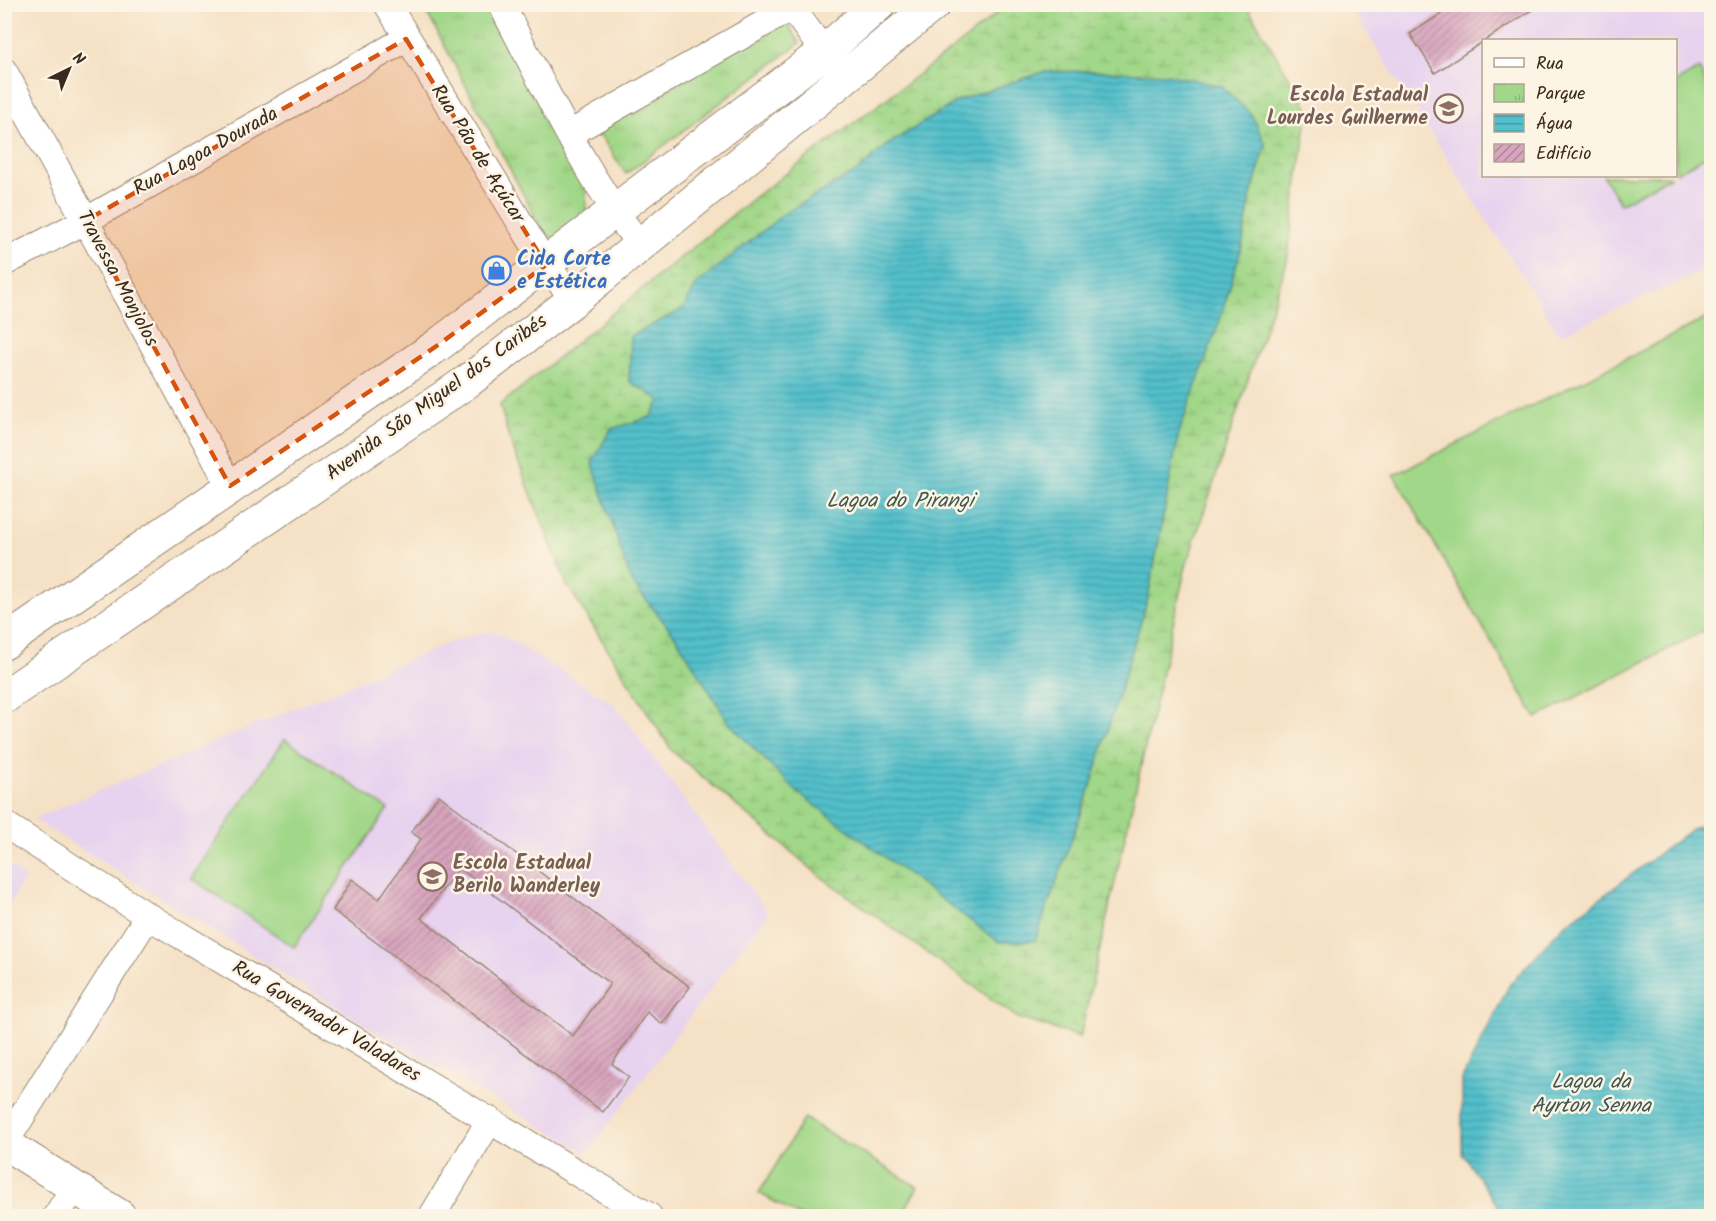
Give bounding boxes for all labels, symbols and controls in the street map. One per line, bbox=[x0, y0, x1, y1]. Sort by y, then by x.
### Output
north arrow bbox=[39, 39, 99, 99]
legend bbox=[1482, 39, 1677, 177]
text: N bbox=[66, 47, 90, 72]
text: Rua bbox=[1536, 50, 1564, 79]
street label: Rua Pão de Açúcar bbox=[421, 78, 533, 231]
place label: Escola Estadual Lourdes Guilherme bbox=[1267, 80, 1429, 135]
text: Parque bbox=[1536, 80, 1585, 109]
school or university icon: Escola Estadual Lourdes Guilherme bbox=[1433, 92, 1465, 124]
street label: Rua Lagoa Dourada bbox=[127, 99, 285, 205]
text: Água bbox=[1536, 110, 1573, 139]
text: Edifício bbox=[1536, 140, 1591, 169]
street label: Travessa Monjolos bbox=[67, 205, 167, 353]
place label: Cida Corte e Estética bbox=[517, 244, 611, 299]
shop icon: Cida Corte e Estética bbox=[480, 255, 512, 287]
street label: Avenida São Miguel dos Caribés bbox=[319, 306, 555, 489]
water label: Lagoa do Pirangi bbox=[827, 485, 977, 518]
place label: Escola Estadual Berilo Wanderley bbox=[453, 848, 601, 903]
school or university icon: Escola Estadual Berilo Wanderley bbox=[416, 860, 448, 892]
street label: Rua Governador Valadares bbox=[225, 953, 427, 1091]
water label: Lagoa da Ayrton Senna bbox=[1531, 1066, 1652, 1123]

